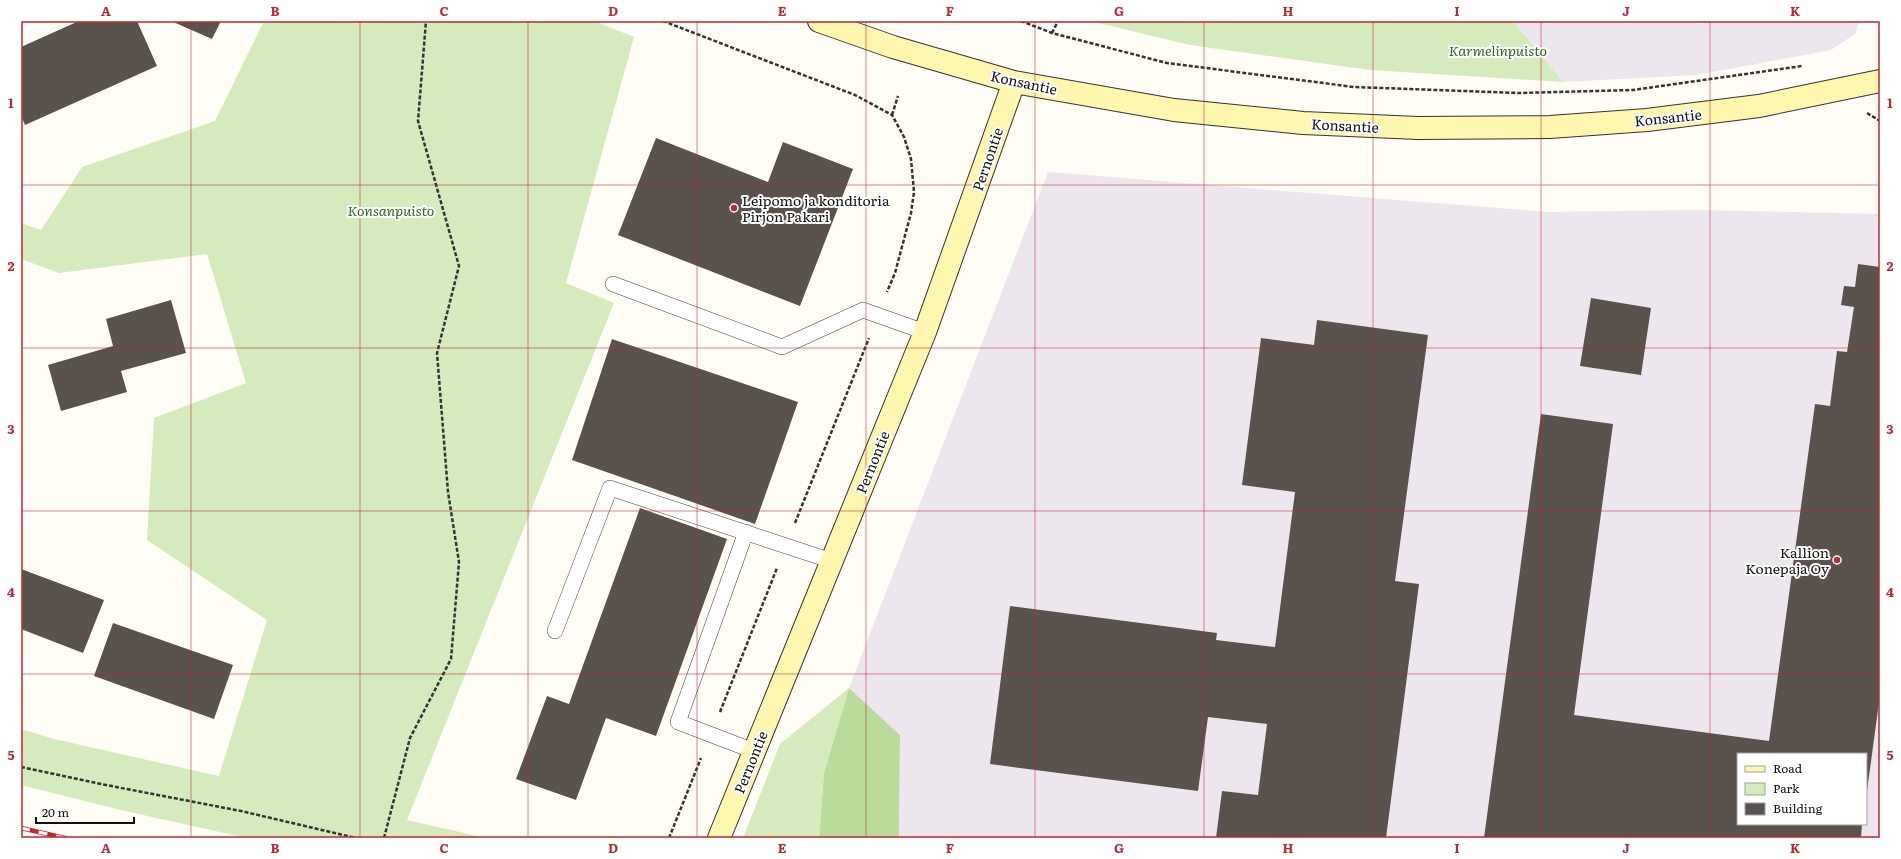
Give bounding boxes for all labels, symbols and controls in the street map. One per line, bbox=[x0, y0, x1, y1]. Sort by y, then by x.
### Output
text: A bbox=[101, 1, 111, 20]
text: B bbox=[271, 1, 280, 20]
text: C bbox=[439, 1, 449, 20]
text: D bbox=[608, 1, 618, 20]
text: E bbox=[778, 1, 787, 20]
text: F bbox=[946, 1, 954, 20]
text: G bbox=[1114, 1, 1124, 20]
text: H bbox=[1283, 1, 1294, 20]
text: I bbox=[1454, 1, 1460, 20]
text: J bbox=[1622, 1, 1630, 20]
text: K bbox=[1790, 1, 1801, 20]
park label: Karmelinpuisto bbox=[1449, 40, 1547, 60]
street label: Konsantie bbox=[989, 65, 1059, 99]
text: 1 bbox=[8, 93, 14, 112]
text: 1 bbox=[1887, 93, 1893, 112]
street label: Konsantie bbox=[1633, 104, 1703, 130]
street label: Konsantie bbox=[1311, 113, 1379, 137]
street label: Pernontie bbox=[967, 125, 1007, 193]
place label: Leipomo ja konditoria Pirjon Pakari bbox=[742, 190, 890, 226]
park label: Konsanpuisto bbox=[348, 200, 434, 220]
marker: Leipomo ja konditoria Pirjon Pakari bbox=[729, 203, 739, 213]
text: 2 bbox=[8, 256, 15, 275]
text: 2 bbox=[1887, 256, 1894, 275]
text: 3 bbox=[7, 419, 15, 438]
text: 3 bbox=[1886, 419, 1894, 438]
street label: Pernontie bbox=[850, 428, 894, 496]
place label: Kallion Konepaja Oy bbox=[1745, 542, 1830, 578]
marker: Kallion Konepaja Oy bbox=[1832, 555, 1842, 565]
text: 4 bbox=[7, 582, 15, 601]
text: 4 bbox=[1886, 582, 1894, 601]
street label: Pernontie bbox=[728, 728, 772, 796]
text: 5 bbox=[7, 745, 15, 764]
text: 5 bbox=[1886, 745, 1894, 764]
legend bbox=[1737, 753, 1867, 825]
text: Road bbox=[1773, 759, 1803, 777]
text: Park bbox=[1773, 779, 1800, 797]
scale bar bbox=[36, 799, 134, 825]
text: Building bbox=[1773, 799, 1823, 817]
text: 20 m bbox=[42, 803, 69, 821]
text: A bbox=[101, 838, 111, 857]
text: B bbox=[271, 838, 280, 857]
text: C bbox=[439, 838, 449, 857]
text: D bbox=[608, 838, 618, 857]
text: E bbox=[778, 838, 787, 857]
text: F bbox=[946, 838, 954, 857]
text: G bbox=[1114, 838, 1124, 857]
text: H bbox=[1283, 838, 1294, 857]
text: I bbox=[1454, 838, 1460, 857]
text: J bbox=[1622, 838, 1630, 857]
text: K bbox=[1790, 838, 1801, 857]

